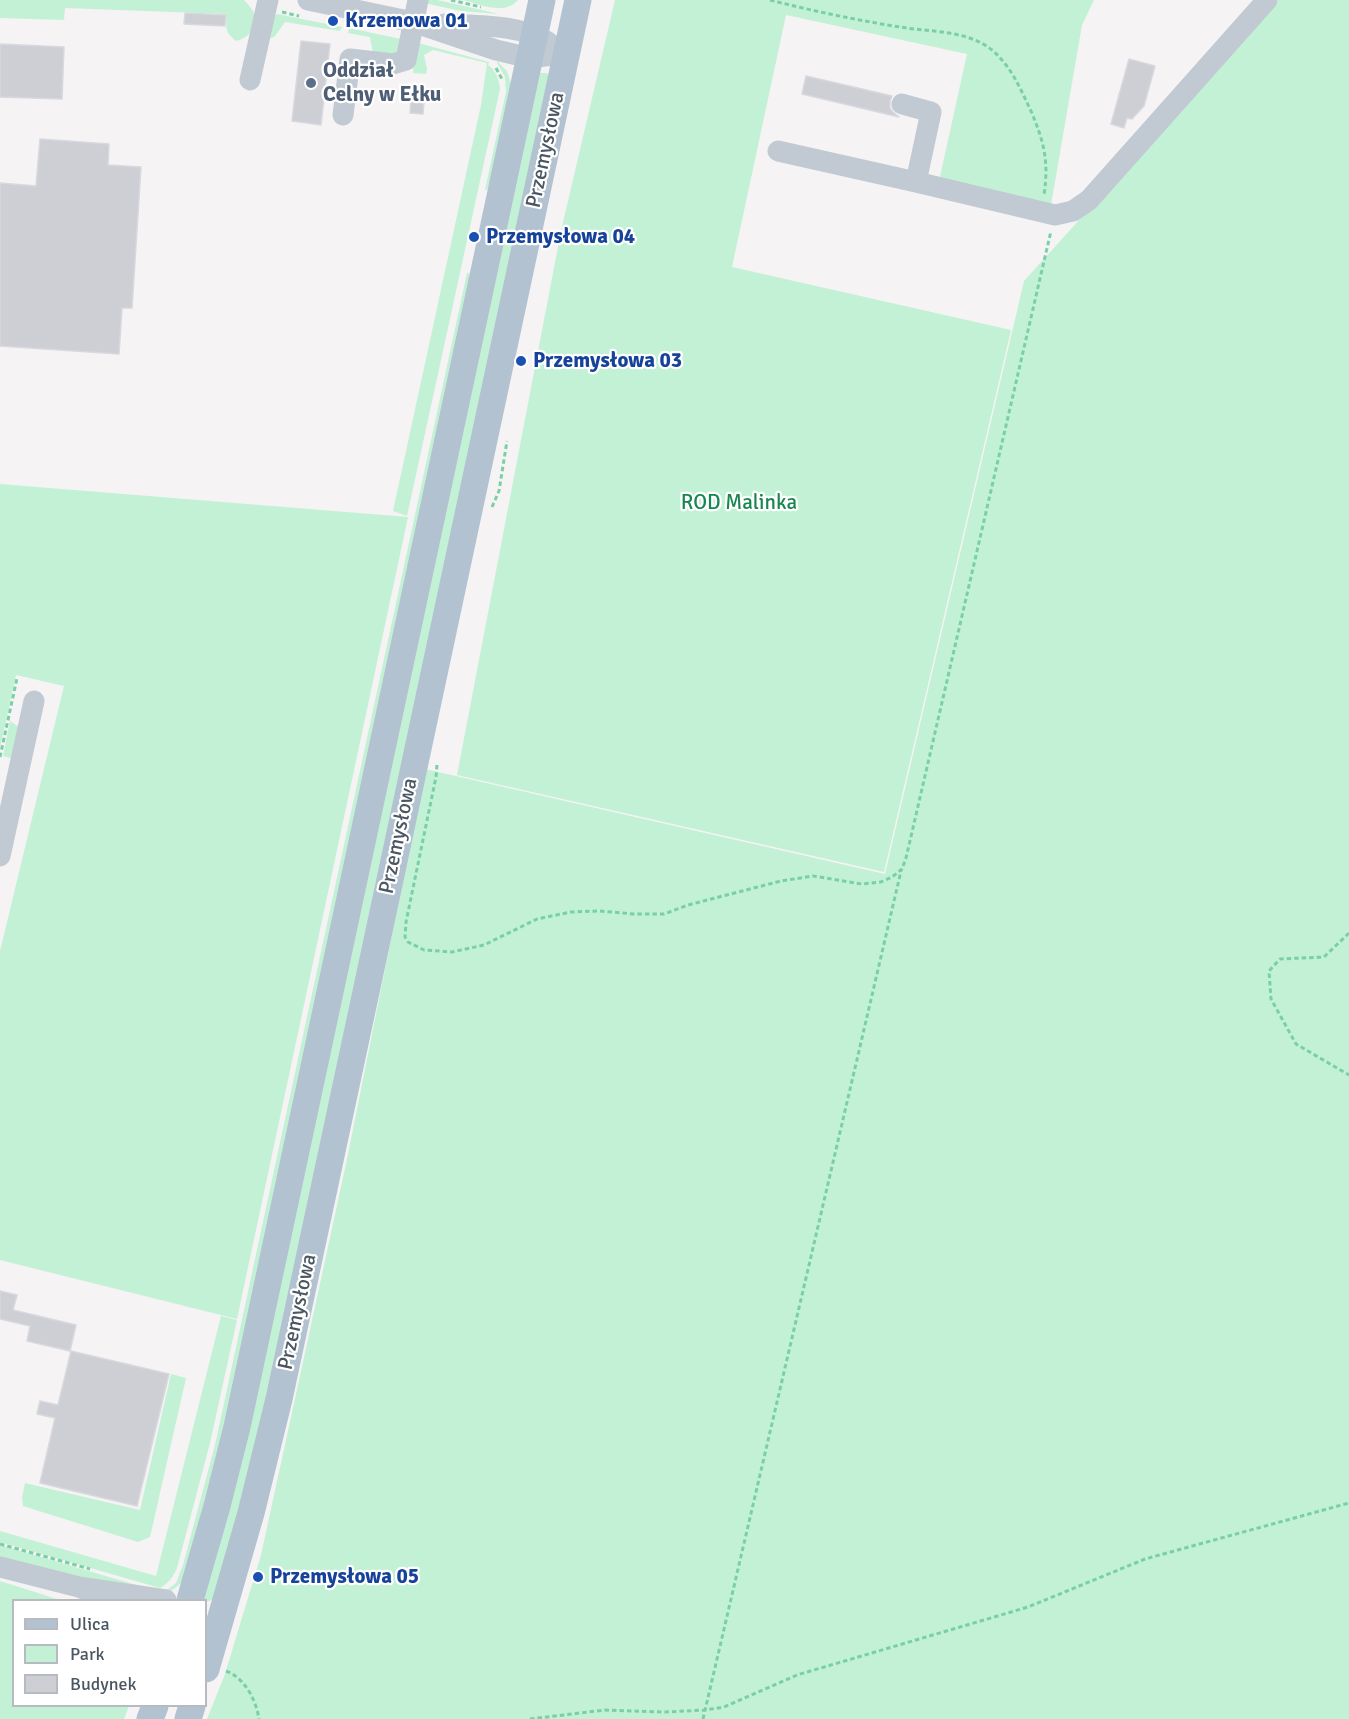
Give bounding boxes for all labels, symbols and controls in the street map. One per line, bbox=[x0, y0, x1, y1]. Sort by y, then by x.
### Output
place label: Krzemowa 01 bbox=[345, 8, 468, 34]
marker: Krzemowa 01 bbox=[326, 14, 340, 28]
place label: Oddział Celny w Ełku bbox=[323, 58, 441, 108]
marker: Oddział Celny w Ełku bbox=[304, 76, 318, 90]
street label: Przemysłowa bbox=[521, 90, 571, 210]
place label: Przemysłowa 04 bbox=[486, 224, 635, 250]
marker: Przemysłowa 04 bbox=[467, 230, 481, 244]
place label: Przemysłowa 03 bbox=[533, 348, 682, 374]
marker: Przemysłowa 03 bbox=[514, 354, 528, 368]
park label: ROD Malinka bbox=[681, 490, 797, 516]
street label: Przemysłowa bbox=[374, 776, 424, 896]
street label: Przemysłowa bbox=[273, 1252, 323, 1372]
place label: Przemysłowa 05 bbox=[270, 1564, 419, 1590]
marker: Przemysłowa 05 bbox=[251, 1570, 265, 1584]
legend bbox=[12, 1599, 207, 1707]
text: Ulica bbox=[70, 1613, 110, 1635]
text: Park bbox=[70, 1643, 105, 1665]
text: Budynek bbox=[70, 1673, 137, 1695]

